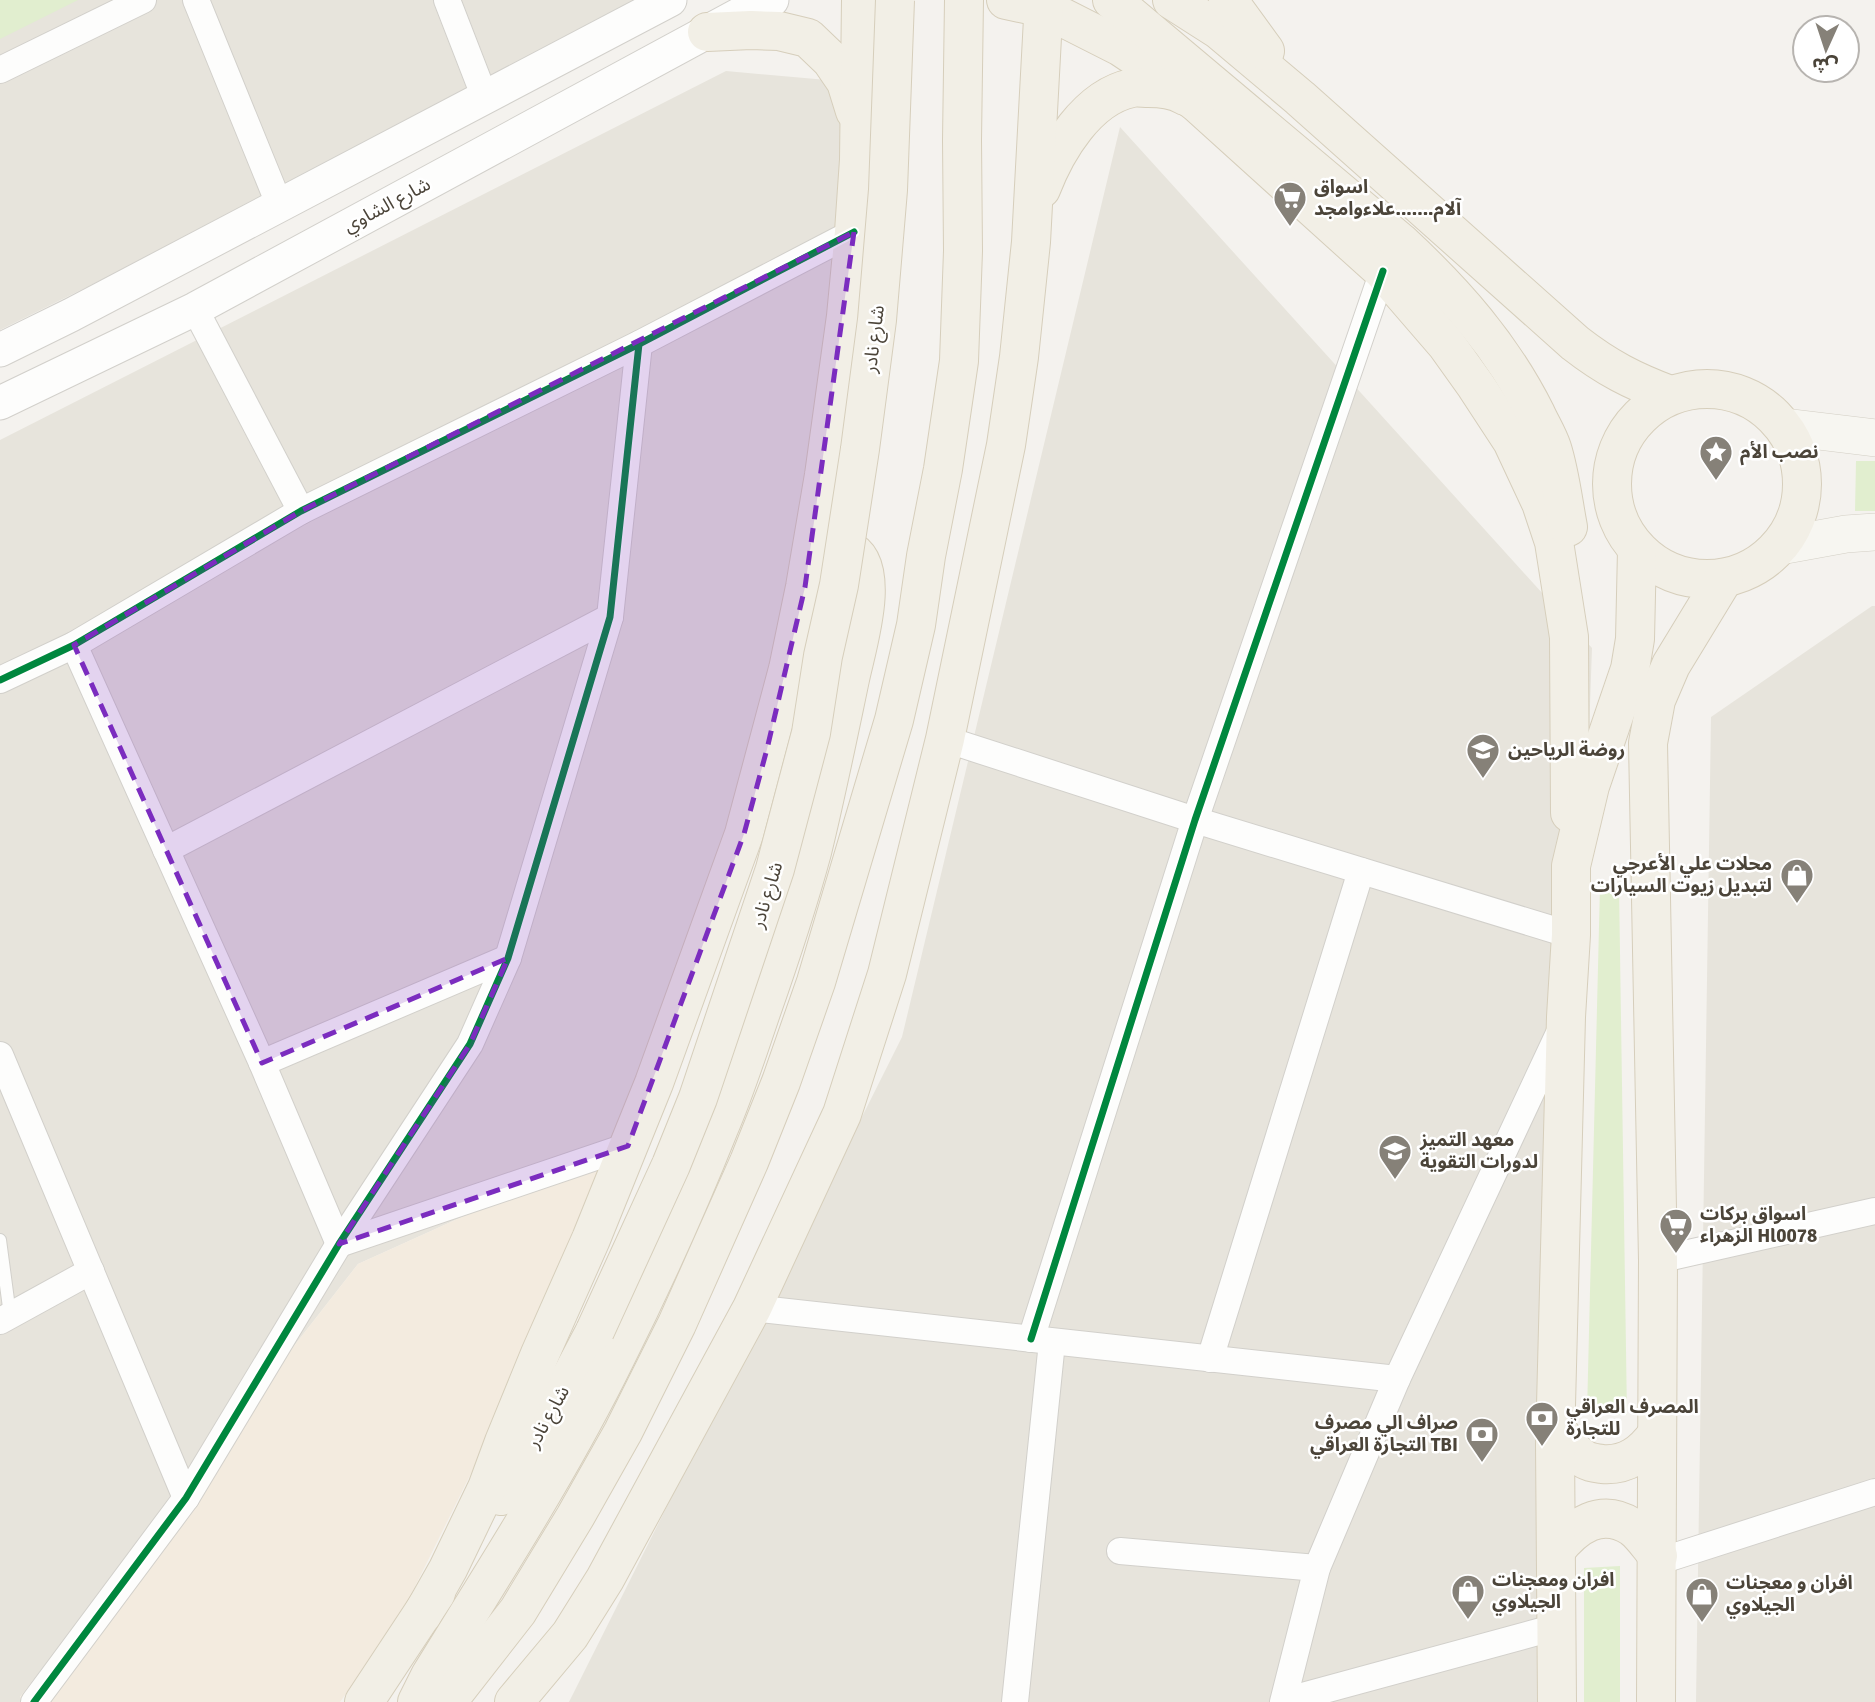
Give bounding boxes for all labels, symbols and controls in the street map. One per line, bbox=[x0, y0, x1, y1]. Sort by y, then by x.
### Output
north arrow bbox=[1791, 14, 1861, 84]
text: ش bbox=[1812, 52, 1839, 78]
street label: شارع الشاوي bbox=[339, 172, 436, 240]
place label: اسواق آلام.......علاءوامجد bbox=[1314, 175, 1462, 223]
supermarket icon: اسواق آلام.......علاءوامجد bbox=[1271, 179, 1309, 228]
street label: شارع نادر bbox=[858, 304, 891, 375]
place icon: نصب الأم bbox=[1697, 433, 1735, 482]
place label: نصب الأم bbox=[1740, 440, 1819, 466]
school or university icon: روضة الرياحين bbox=[1464, 731, 1502, 780]
place label: روضة الرياحين bbox=[1508, 738, 1625, 762]
place label: محلات علي الأعرجي لتبديل زيوت السيارات bbox=[1591, 852, 1772, 898]
shop icon: محلات علي الأعرجي لتبديل زيوت السيارات bbox=[1778, 856, 1816, 905]
street label: شارع نادر bbox=[745, 859, 789, 932]
place label: معهد التميز لدورات التقوية bbox=[1419, 1128, 1538, 1174]
school or university icon: معهد التميز لدورات التقوية bbox=[1376, 1132, 1414, 1181]
place label: اسواق بركات الزهراء Hl0078 bbox=[1700, 1202, 1817, 1248]
supermarket icon: اسواق بركات الزهراء Hl0078 bbox=[1657, 1206, 1695, 1255]
street label: شارع نادر bbox=[521, 1381, 576, 1454]
place label: المصرف العراقي للتجارة bbox=[1566, 1395, 1699, 1441]
bank icon: المصرف العراقي للتجارة bbox=[1523, 1399, 1561, 1448]
place label: صراف الي مصرف التجارة العراقي TBI bbox=[1310, 1411, 1458, 1459]
bank icon: صراف الي مصرف التجارة العراقي TBI bbox=[1463, 1415, 1501, 1464]
place label: افران ومعجنات الجيلاوي bbox=[1492, 1568, 1615, 1616]
place label: افران و معجنات الجيلاوي bbox=[1726, 1571, 1853, 1619]
shop icon: افران ومعجنات الجيلاوي bbox=[1449, 1572, 1487, 1621]
shop icon: افران و معجنات الجيلاوي bbox=[1683, 1575, 1721, 1624]

